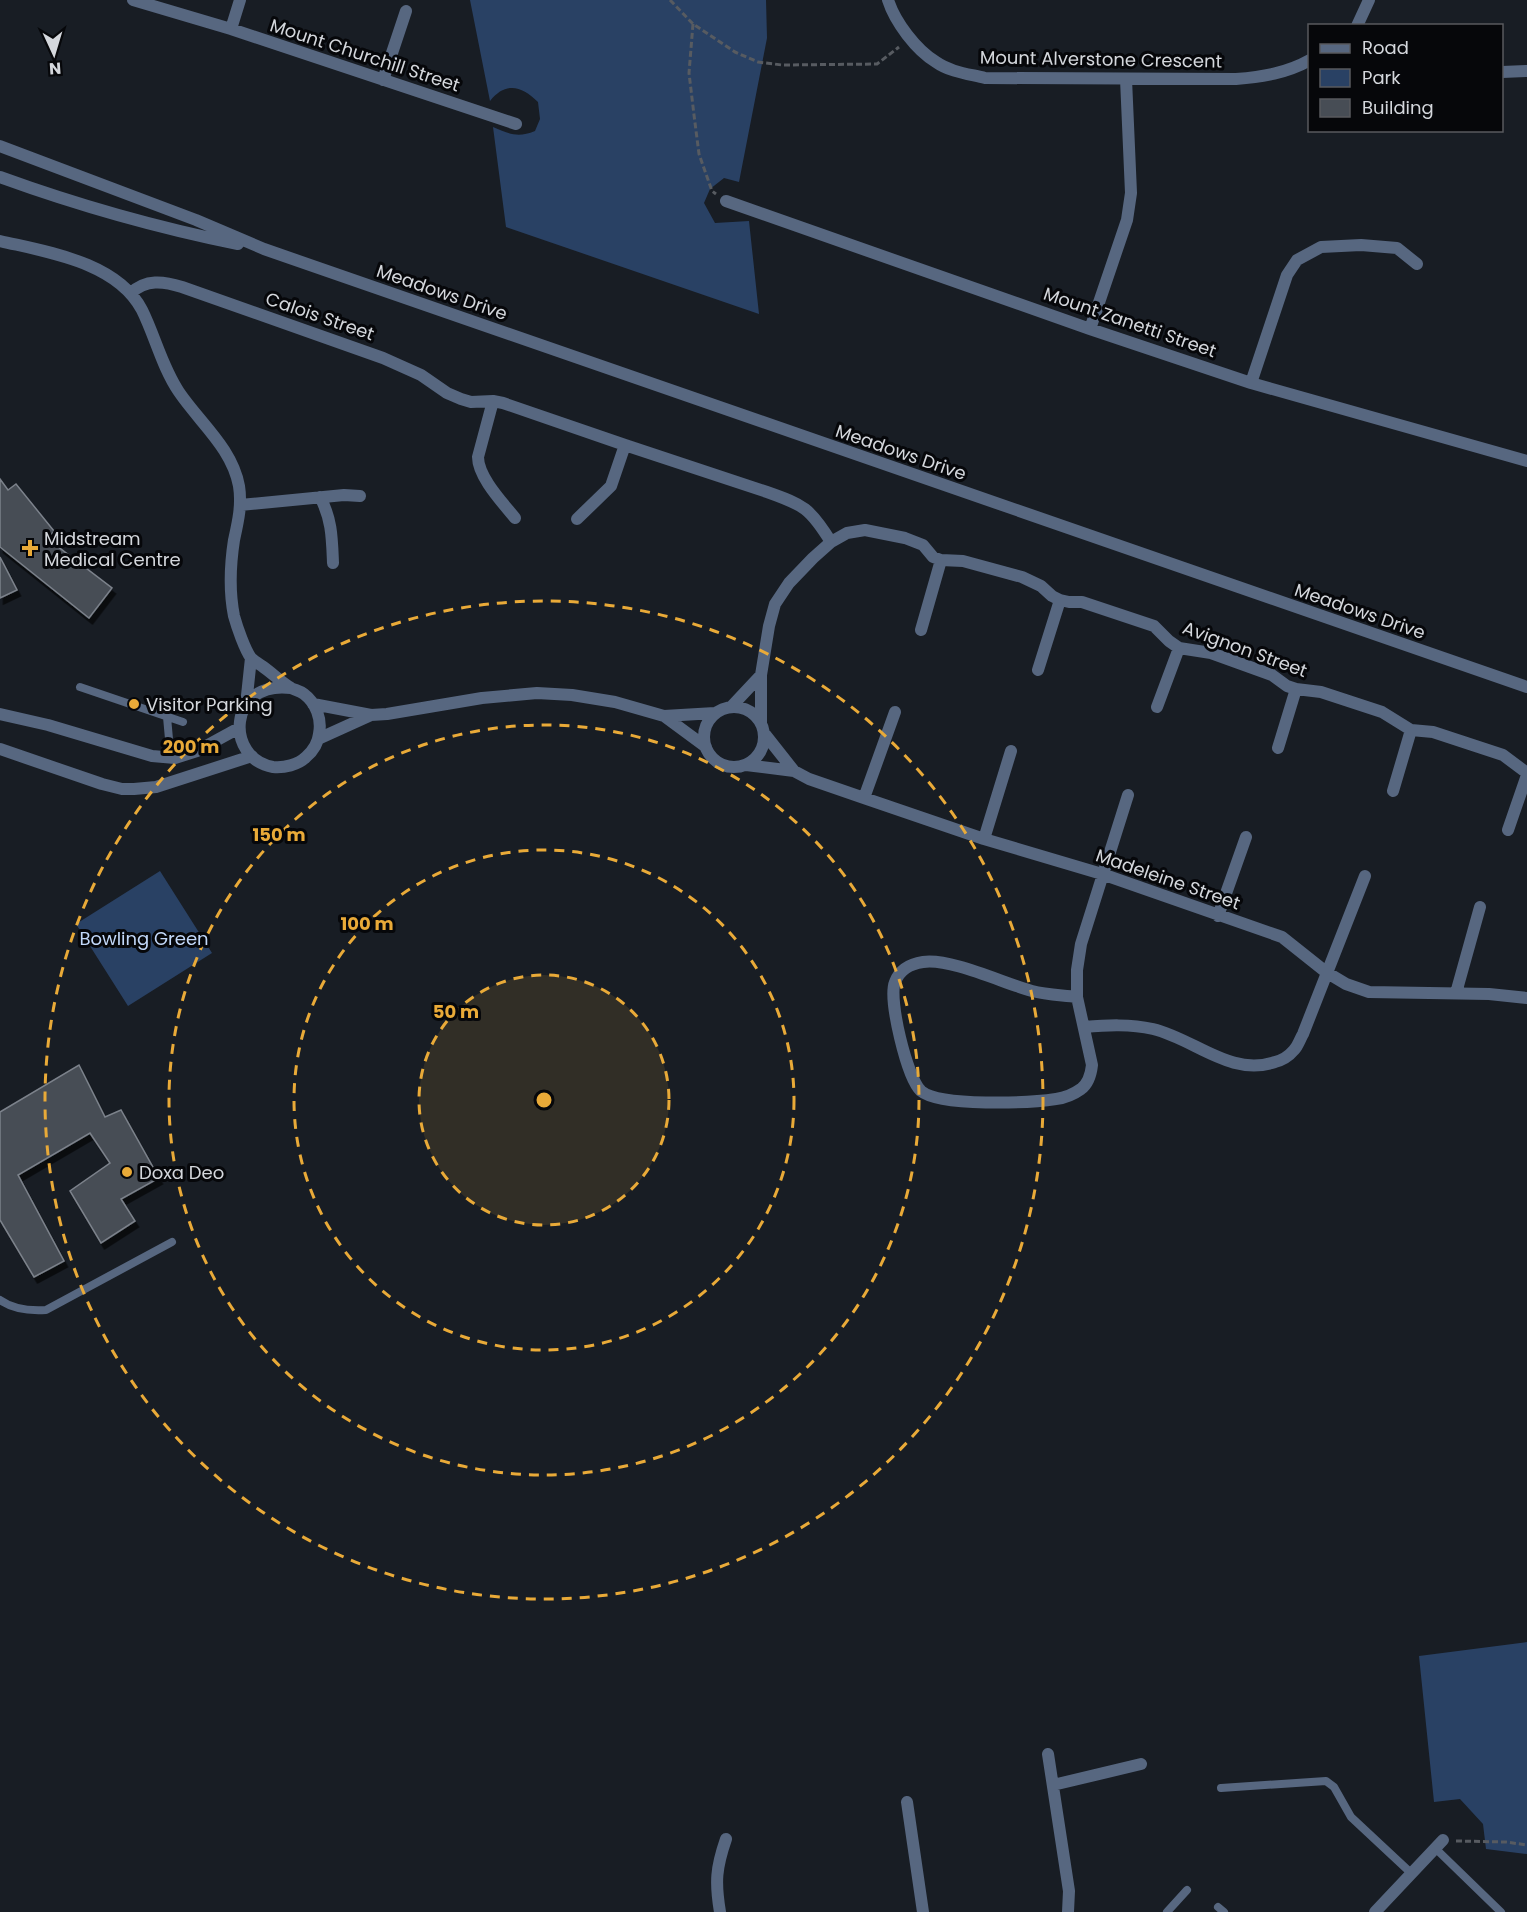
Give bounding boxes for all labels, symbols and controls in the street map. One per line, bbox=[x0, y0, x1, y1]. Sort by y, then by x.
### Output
street label: Mount Churchill Street bbox=[267, 12, 463, 98]
north arrow bbox=[24, 24, 84, 84]
legend bbox=[1308, 24, 1503, 132]
text: Road bbox=[1362, 35, 1409, 60]
street label: Mount Alverstone Crescent bbox=[980, 44, 1222, 74]
text: N bbox=[48, 57, 62, 80]
text: Park bbox=[1362, 65, 1401, 90]
text: Building bbox=[1362, 95, 1434, 120]
street label: Meadows Drive bbox=[373, 258, 511, 326]
street label: Mount Zanetti Street bbox=[1040, 281, 1220, 363]
street label: Calois Street bbox=[262, 286, 378, 346]
street label: Meadows Drive bbox=[832, 418, 970, 486]
place label: Midstream Medical Centre bbox=[44, 526, 181, 572]
marker: Midstream Medical Centre bbox=[21, 539, 39, 557]
street label: Meadows Drive bbox=[1291, 577, 1429, 645]
street label: Avignon Street bbox=[1179, 615, 1311, 683]
place label: Visitor Parking bbox=[146, 692, 273, 717]
marker: Visitor Parking bbox=[127, 697, 141, 711]
text: 200 m bbox=[163, 734, 219, 759]
text: 150 m bbox=[252, 822, 306, 847]
street label: Madeleine Street bbox=[1092, 843, 1244, 915]
text: 100 m bbox=[340, 911, 394, 936]
park label: Bowling Green bbox=[79, 926, 209, 951]
text: 50 m bbox=[433, 999, 479, 1024]
centre of rings bbox=[534, 1090, 554, 1110]
place label: Doxa Deo bbox=[139, 1160, 224, 1185]
marker: Doxa Deo bbox=[120, 1165, 134, 1179]

